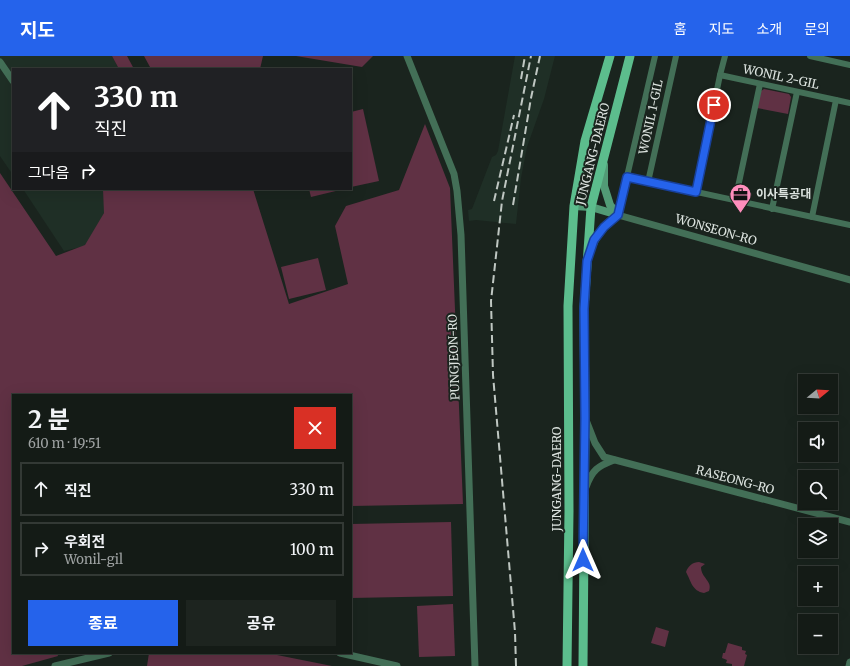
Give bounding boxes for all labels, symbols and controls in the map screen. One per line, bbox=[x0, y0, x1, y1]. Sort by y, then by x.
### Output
text: 지도 bbox=[20, 18, 55, 42]
text: 홈 bbox=[674, 20, 687, 38]
text: 지도 bbox=[709, 20, 734, 38]
text: 소개 bbox=[756, 20, 782, 38]
text: 문의 bbox=[804, 20, 830, 38]
street label: WONIL 2-GIL bbox=[741, 61, 821, 92]
street label: WONIL 1-GIL bbox=[635, 78, 666, 157]
text: 330 m bbox=[94, 79, 178, 115]
icon: ahead bbox=[28, 84, 80, 136]
pin bbox=[697, 88, 731, 122]
icon: arrive bbox=[703, 94, 725, 116]
street label: JUNGANG-DAERO bbox=[572, 101, 613, 208]
text: 직진 bbox=[94, 117, 127, 140]
icon: right bbox=[77, 160, 99, 182]
text: 그다음 bbox=[28, 163, 69, 182]
office icon: 이사특공대 bbox=[728, 181, 754, 214]
place label: 이사특공대 bbox=[756, 186, 811, 201]
street label: WONSEON-RO bbox=[673, 210, 759, 248]
street label: PUNGJEON-RO bbox=[444, 313, 462, 400]
north arrow bbox=[798, 374, 838, 414]
map controls bbox=[798, 374, 838, 654]
text: 2 분 bbox=[28, 404, 70, 435]
button: close bbox=[294, 407, 336, 449]
button: sound bbox=[798, 422, 838, 462]
street label: JUNGANG-DAERO bbox=[549, 426, 564, 533]
text: 610 m · 19:51 bbox=[28, 435, 101, 452]
street label: RASEONG-RO bbox=[694, 462, 776, 497]
button: search bbox=[798, 470, 838, 510]
icon: ahead bbox=[30, 478, 52, 500]
text: 330 m bbox=[290, 480, 334, 499]
text: 직진 bbox=[64, 481, 92, 500]
button: layers bbox=[798, 518, 838, 558]
text: 우회전 bbox=[64, 532, 105, 551]
icon: right bbox=[30, 538, 52, 560]
position arrow bbox=[562, 539, 604, 581]
text: 100 m bbox=[290, 540, 334, 559]
text: Wonil-gil bbox=[64, 551, 123, 568]
button: + bbox=[798, 566, 838, 606]
button: 종료 bbox=[28, 600, 178, 646]
button: 공유 bbox=[186, 600, 336, 646]
button: − bbox=[798, 614, 838, 654]

